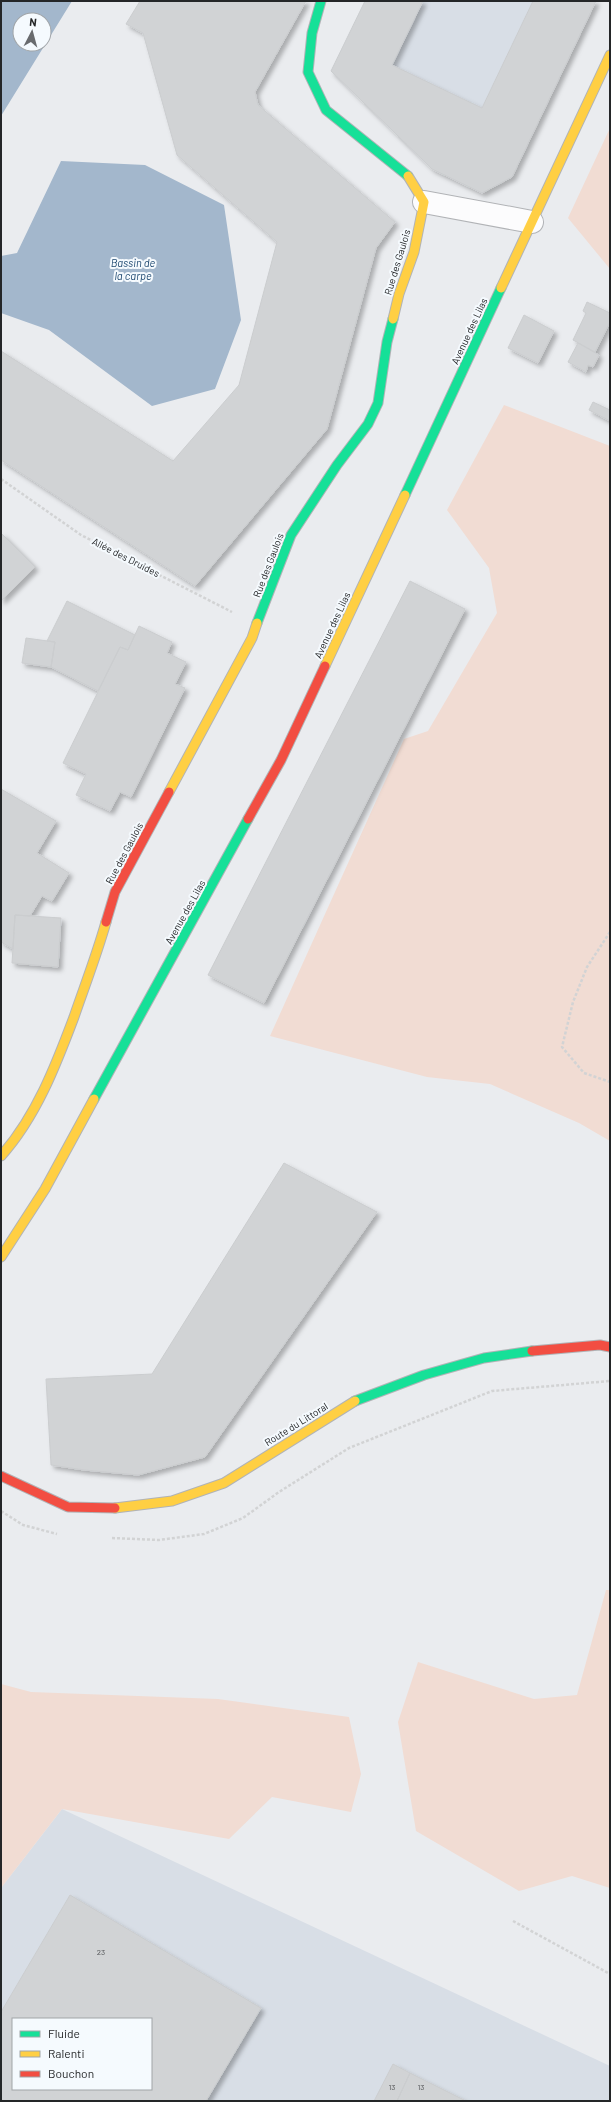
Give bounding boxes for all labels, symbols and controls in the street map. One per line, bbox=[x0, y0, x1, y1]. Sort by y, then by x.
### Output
north arrow bbox=[12, 12, 52, 52]
text: N bbox=[29, 15, 37, 28]
street label: Rue des Gaulois bbox=[381, 228, 413, 296]
water label: Bassin de la carpe bbox=[111, 256, 156, 282]
street label: Avenue des Lilas bbox=[448, 296, 490, 366]
street label: Rue des Gaulois bbox=[250, 531, 286, 599]
street label: Allée des Druides bbox=[90, 535, 162, 579]
street label: Avenue des Lilas bbox=[311, 590, 353, 660]
street label: Rue des Gaulois bbox=[103, 820, 145, 886]
street label: Avenue des Lilas bbox=[162, 878, 208, 946]
street label: Route du Littoral bbox=[262, 1400, 330, 1448]
house number: 23 bbox=[97, 1947, 105, 1957]
legend bbox=[12, 2018, 152, 2090]
text: Fluide bbox=[48, 2026, 80, 2040]
text: Ralenti bbox=[48, 2046, 85, 2060]
text: Bouchon bbox=[48, 2066, 94, 2080]
house number: 13 bbox=[389, 2082, 395, 2092]
house number: 13 bbox=[418, 2082, 424, 2092]

